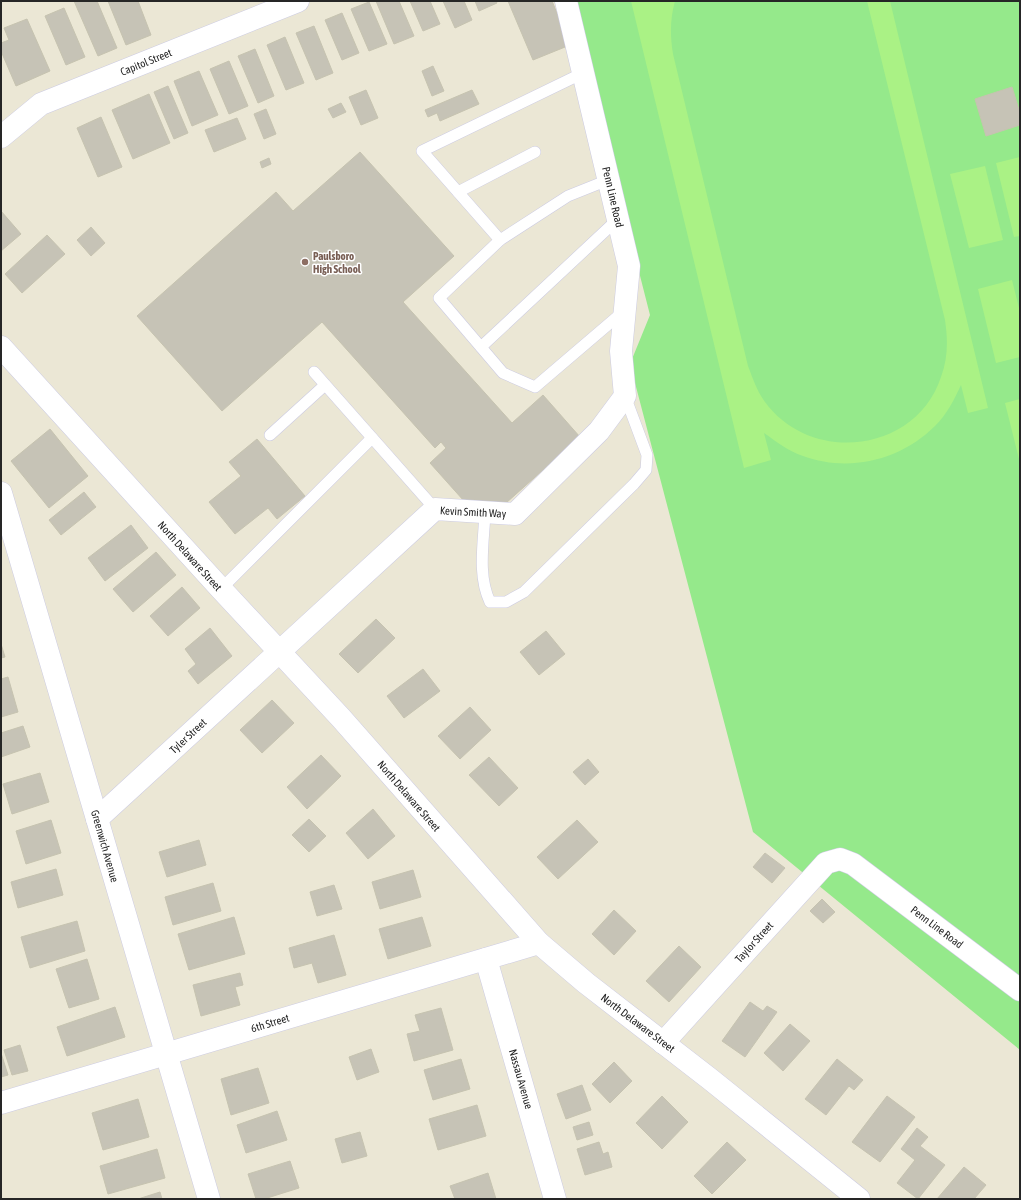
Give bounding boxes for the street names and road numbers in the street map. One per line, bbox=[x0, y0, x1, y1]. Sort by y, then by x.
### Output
street label: Capitol Street bbox=[118, 46, 174, 78]
street label: Penn Line Road bbox=[600, 165, 626, 229]
street label: Kevin Smith Way bbox=[440, 504, 507, 520]
street label: North Delaware Street bbox=[156, 519, 224, 593]
street label: Tyler Street bbox=[167, 716, 209, 756]
street label: North Delaware Street bbox=[375, 758, 443, 834]
street label: Greenwich Avenue bbox=[89, 808, 121, 884]
street label: Penn Line Road bbox=[909, 904, 965, 950]
street label: Taylor Street bbox=[733, 919, 775, 965]
street label: North Delaware Street bbox=[599, 991, 677, 1055]
street label: 6th Street bbox=[249, 1012, 291, 1034]
street label: Nassau Avenue bbox=[507, 1048, 535, 1110]

